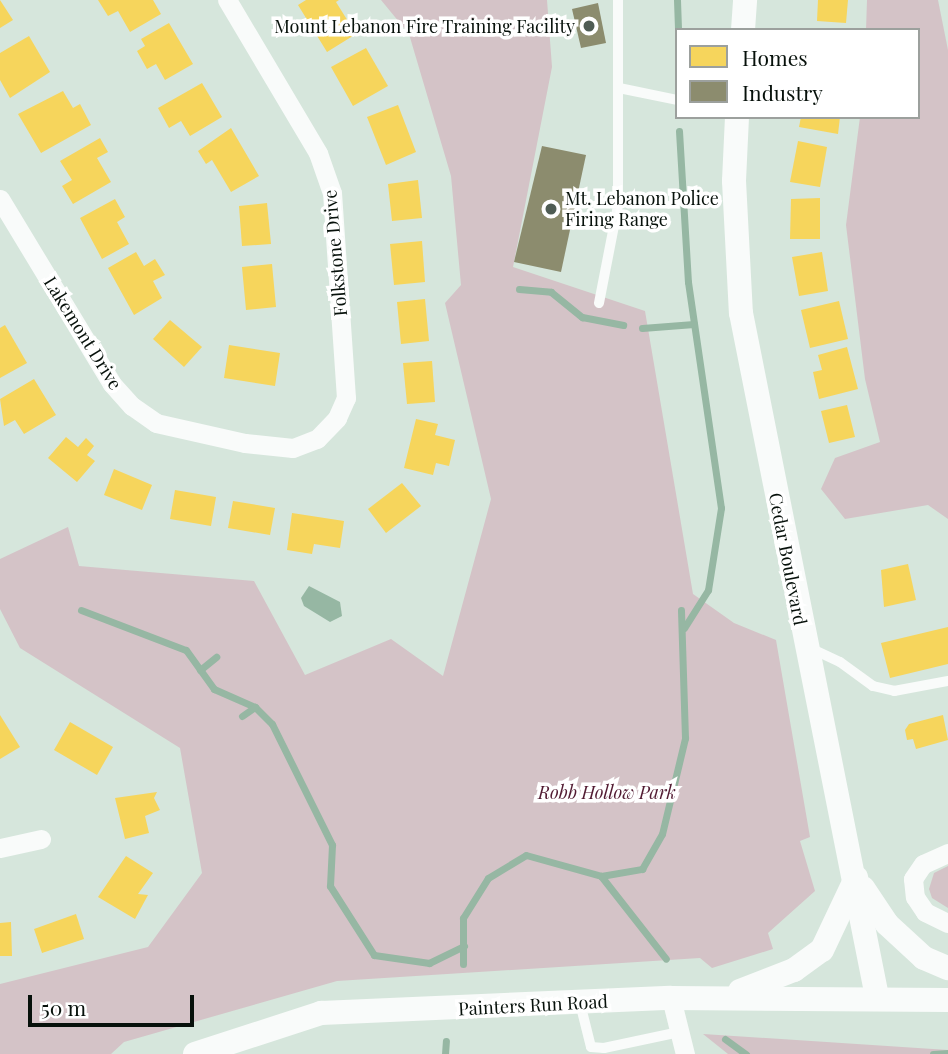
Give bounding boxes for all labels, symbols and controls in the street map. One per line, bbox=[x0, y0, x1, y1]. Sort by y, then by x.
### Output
place label: Mount Lebanon Fire Training Facility bbox=[274, 15, 575, 37]
marker: Mount Lebanon Fire Training Facility bbox=[581, 18, 597, 34]
legend bbox=[675, 28, 920, 119]
text: Homes bbox=[742, 43, 808, 71]
text: Industry bbox=[742, 78, 823, 106]
place label: Mt. Lebanon Police Firing Range bbox=[565, 188, 719, 230]
street label: Folkstone Drive bbox=[319, 189, 351, 317]
marker: Mt. Lebanon Police Firing Range bbox=[543, 201, 559, 217]
street label: Lakemont Drive bbox=[40, 272, 126, 394]
street label: Cedar Boulevard bbox=[765, 491, 811, 627]
park label: Robb Hollow Park bbox=[538, 781, 676, 803]
scale bar bbox=[32, 981, 198, 1025]
street label: Painters Run Road bbox=[458, 990, 608, 1020]
text: 50 m bbox=[41, 993, 86, 1021]

